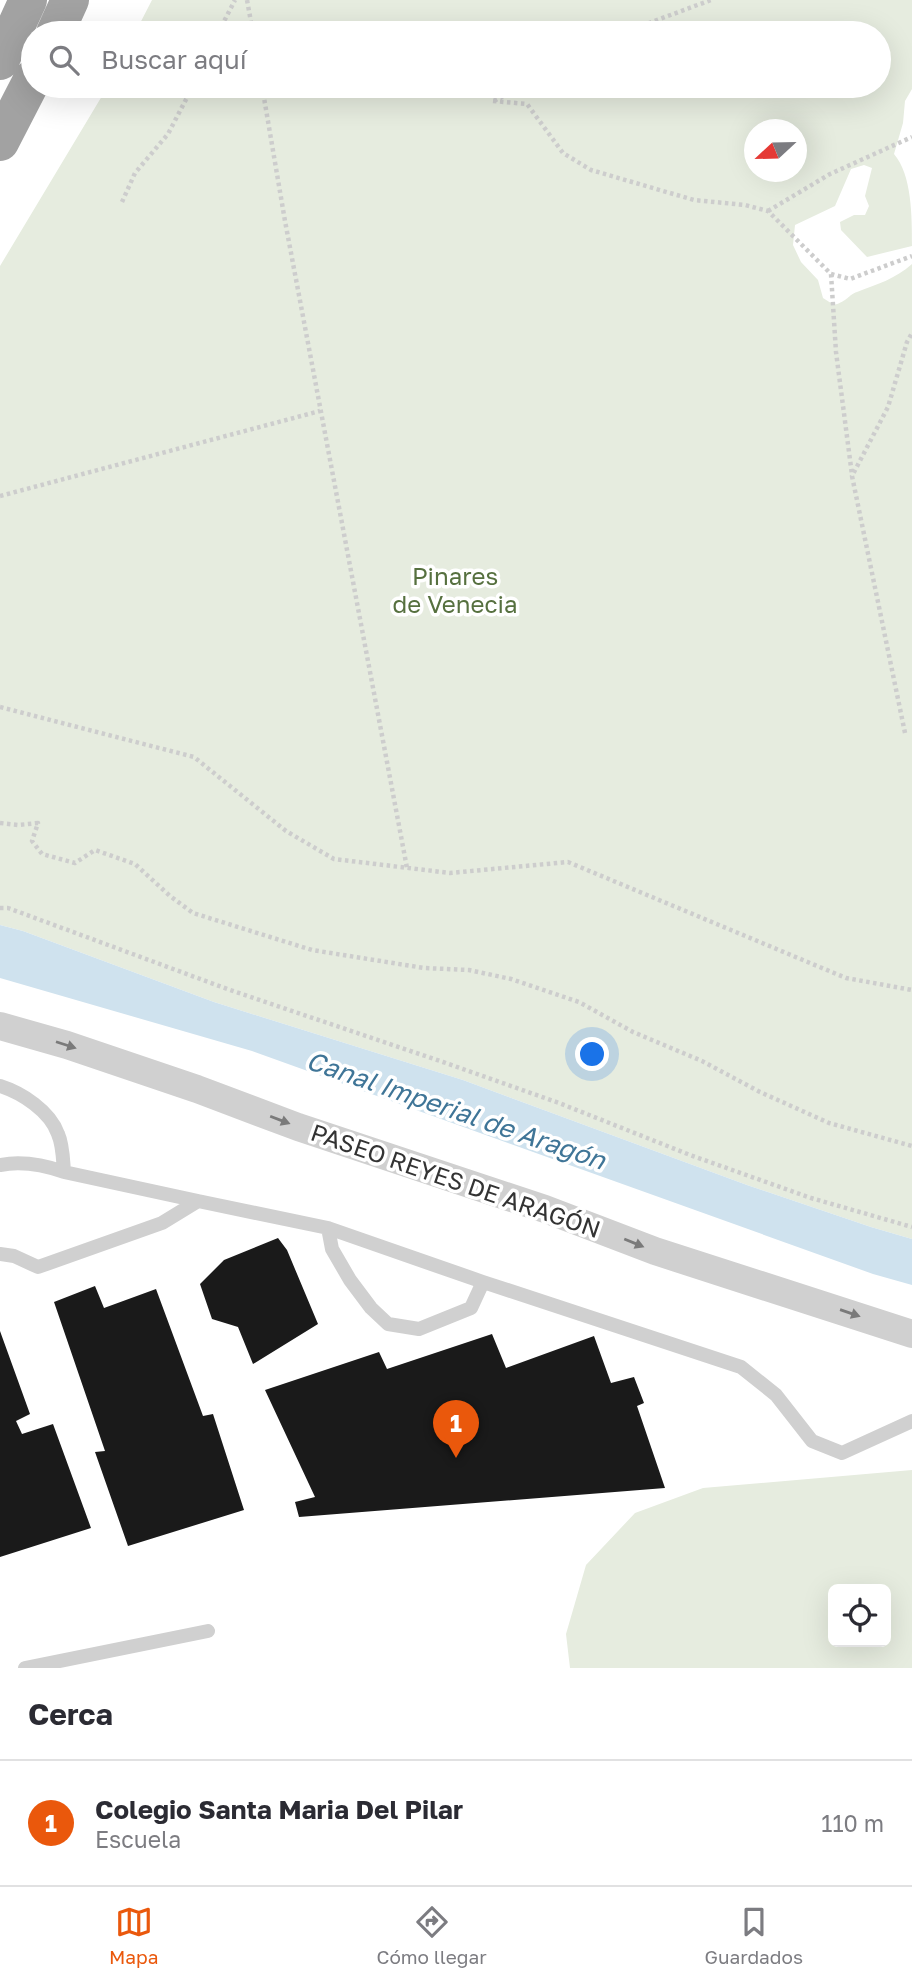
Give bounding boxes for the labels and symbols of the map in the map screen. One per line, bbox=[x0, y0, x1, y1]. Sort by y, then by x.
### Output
north arrow bbox=[744, 119, 807, 182]
park label: Pinares de Venecia bbox=[393, 561, 518, 618]
your location bbox=[575, 1037, 609, 1071]
one-way arrow bbox=[55, 1040, 76, 1050]
water label: Canal Imperial de Aragón bbox=[303, 1044, 610, 1176]
one-way arrow bbox=[270, 1115, 291, 1126]
street label: PASEO REYES DE ARAGÓN bbox=[307, 1117, 605, 1243]
one-way arrow bbox=[624, 1237, 645, 1248]
one-way arrow bbox=[840, 1308, 861, 1319]
pin: 1 bbox=[433, 1400, 479, 1458]

